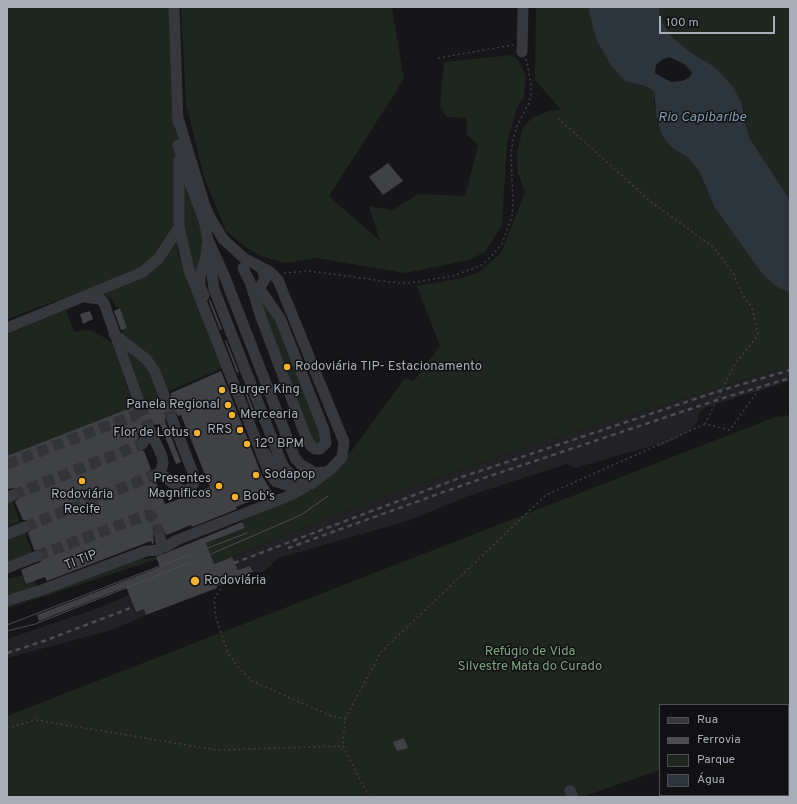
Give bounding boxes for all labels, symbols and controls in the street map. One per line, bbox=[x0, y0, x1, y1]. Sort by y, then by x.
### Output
scale bar bbox=[661, 8, 777, 34]
text: 100 m bbox=[666, 15, 699, 31]
water label: Rio Capibaribe bbox=[658, 110, 746, 126]
place label: Rodoviária TIP- Estacionamento bbox=[295, 359, 482, 375]
marker: Rodoviária TIP- Estacionamento bbox=[282, 362, 292, 372]
place label: Burger King bbox=[230, 382, 300, 398]
marker: Burger King bbox=[217, 385, 227, 395]
place label: Panela Regional bbox=[126, 397, 220, 413]
marker: Panela Regional bbox=[223, 400, 233, 410]
place label: Mercearia bbox=[240, 407, 298, 423]
marker: Mercearia bbox=[227, 410, 237, 420]
place label: RRS bbox=[207, 422, 232, 438]
place label: Flor de Lotus bbox=[113, 425, 189, 441]
marker: RRS bbox=[235, 425, 245, 435]
marker: Flor de Lotus bbox=[192, 428, 202, 438]
place label: 12º BPM bbox=[255, 436, 304, 452]
marker: 12º BPM bbox=[242, 439, 252, 449]
place label: Sodapop bbox=[264, 467, 315, 483]
marker: Sodapop bbox=[251, 470, 261, 480]
place label: Presentes Magnificos bbox=[148, 471, 211, 502]
marker: Rodoviária Recife bbox=[77, 476, 87, 486]
marker: Presentes Magnificos bbox=[214, 481, 224, 491]
place label: Rodoviária Recife bbox=[51, 487, 113, 518]
place label: Bob's bbox=[243, 489, 275, 505]
marker: Bob's bbox=[230, 492, 240, 502]
street label: TI TIP bbox=[63, 548, 99, 574]
place label: Rodoviária bbox=[204, 573, 266, 589]
marker: Rodoviária bbox=[189, 575, 201, 587]
park label: Refúgio de Vida Silvestre Mata do Curado bbox=[458, 644, 602, 675]
legend bbox=[659, 704, 789, 796]
text: Rua bbox=[697, 712, 718, 728]
text: Ferrovia bbox=[697, 732, 740, 748]
text: Parque bbox=[697, 752, 735, 768]
text: Água bbox=[697, 772, 725, 788]

